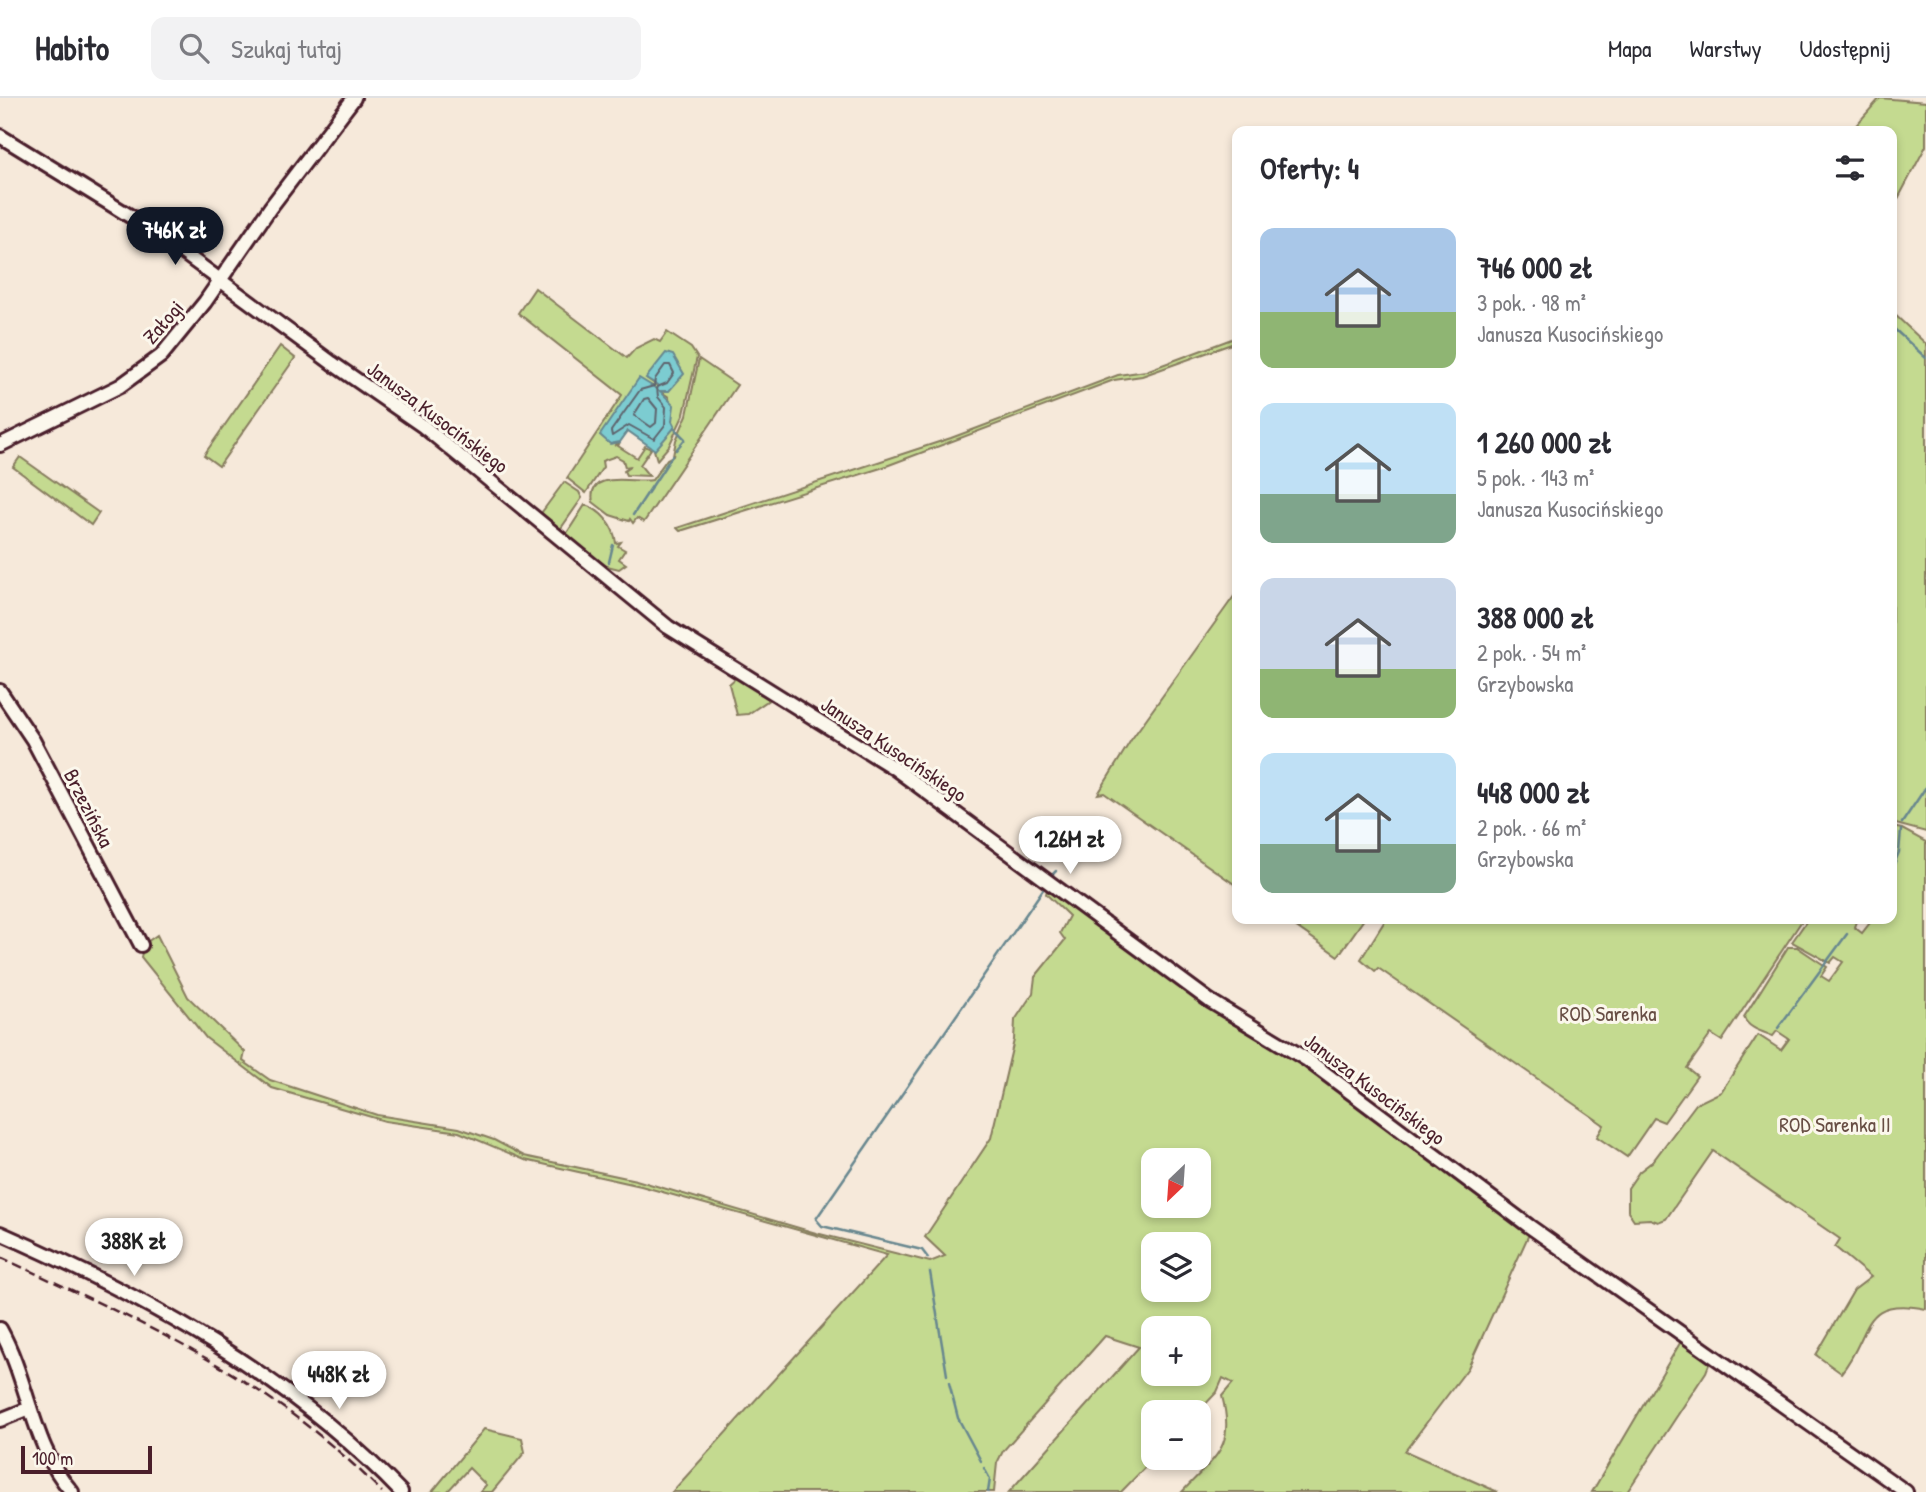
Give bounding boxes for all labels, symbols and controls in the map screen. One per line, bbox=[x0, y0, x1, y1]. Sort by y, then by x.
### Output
search box bbox=[151, 17, 641, 80]
text: Habito bbox=[35, 26, 109, 70]
icon: search bbox=[175, 29, 213, 67]
text: Szukaj tutaj bbox=[231, 31, 342, 66]
text: Mapa bbox=[1608, 32, 1651, 64]
text: Warstwy bbox=[1689, 32, 1762, 64]
text: Udostępnij bbox=[1800, 32, 1891, 64]
text: Oferty: 4 bbox=[1260, 148, 1359, 188]
icon: filters bbox=[1831, 149, 1869, 187]
pin: 746K zł bbox=[110, 208, 240, 267]
text: 746K zł bbox=[142, 214, 208, 245]
text: 746 000 zł bbox=[1477, 247, 1593, 287]
icon: home bbox=[1316, 256, 1400, 340]
text: 3 pok. · 98 m² bbox=[1477, 287, 1586, 318]
street label: Załogi bbox=[136, 294, 190, 350]
text: Janusza Kusocińskiego bbox=[1477, 318, 1663, 349]
street label: Janusza Kusocińskiego bbox=[361, 354, 515, 480]
text: 1 260 000 zł bbox=[1477, 422, 1613, 462]
icon: home bbox=[1316, 431, 1400, 515]
text: 5 pok. · 143 m² bbox=[1477, 462, 1594, 493]
text: Janusza Kusocińskiego bbox=[1477, 493, 1663, 524]
text: 388 000 zł bbox=[1477, 597, 1595, 637]
icon: home bbox=[1316, 606, 1400, 690]
text: 2 pok. · 54 m² bbox=[1477, 637, 1586, 668]
text: Grzybowska bbox=[1477, 668, 1573, 699]
street label: Janusza Kusocińskiego bbox=[815, 689, 973, 809]
street label: Brzezińska bbox=[57, 764, 121, 852]
text: 448 000 zł bbox=[1477, 772, 1591, 812]
icon: home bbox=[1316, 781, 1400, 865]
text: 2 pok. · 66 m² bbox=[1477, 812, 1586, 843]
pin: 1.26M zł bbox=[998, 816, 1142, 876]
text: 1.26M zł bbox=[1035, 823, 1105, 854]
text: Grzybowska bbox=[1477, 843, 1573, 874]
park label: ROD Sarenka bbox=[1560, 999, 1656, 1028]
street label: Janusza Kusocińskiego bbox=[1298, 1026, 1452, 1152]
park label: ROD Sarenka II bbox=[1779, 1110, 1891, 1139]
north arrow bbox=[1141, 1148, 1211, 1218]
map controls bbox=[1141, 1148, 1211, 1470]
pin: 388K zł bbox=[69, 1218, 199, 1278]
text: 388K zł bbox=[101, 1225, 167, 1256]
button: layers bbox=[1141, 1232, 1211, 1302]
button: + bbox=[1141, 1316, 1211, 1386]
pin: 448K zł bbox=[274, 1352, 404, 1411]
text: 448K zł bbox=[307, 1358, 371, 1389]
button: − bbox=[1141, 1400, 1211, 1470]
scale bar bbox=[21, 1443, 152, 1475]
text: 100 m bbox=[32, 1445, 73, 1471]

